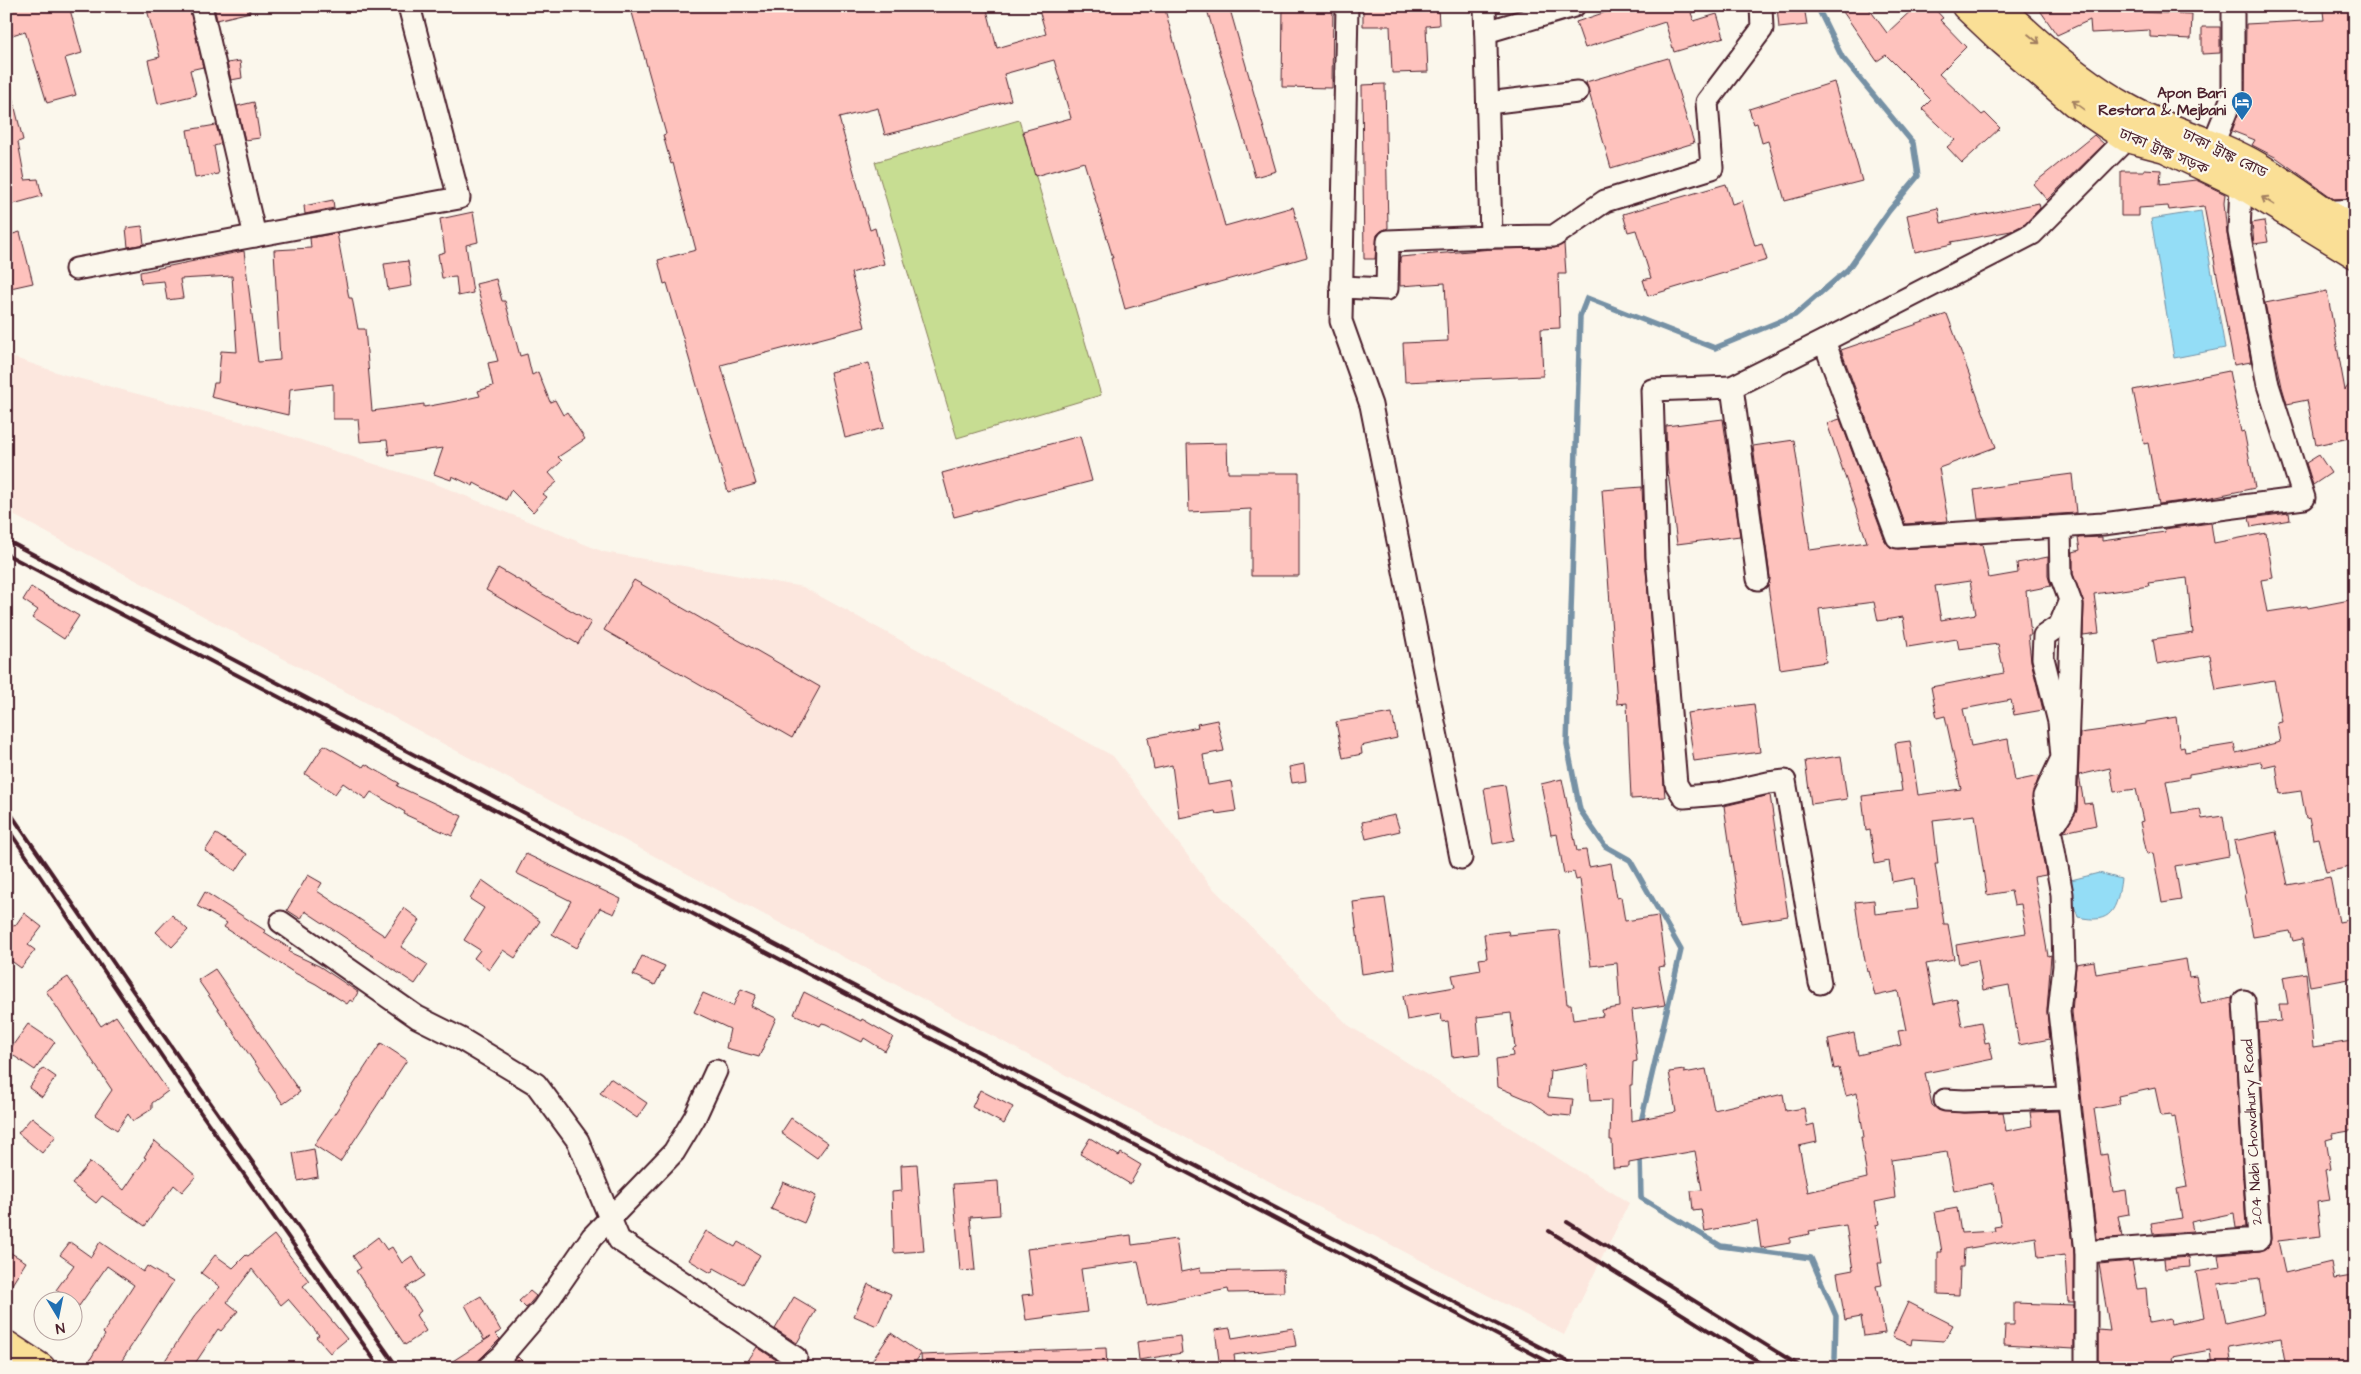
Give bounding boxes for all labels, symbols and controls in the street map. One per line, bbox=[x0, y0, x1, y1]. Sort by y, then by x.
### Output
one-way arrow bbox=[2027, 33, 2040, 44]
place label: Apon Bari Restora & Mejbani bbox=[2098, 83, 2227, 121]
hotel icon: Apon Bari Restora & Mejbani bbox=[2230, 90, 2254, 121]
one-way arrow bbox=[2071, 100, 2085, 110]
street label: ঢাকা ট্রাঙ্ক সড়ক bbox=[2115, 123, 2212, 180]
street label: ঢাকা ট্রাঙ্ক রোড bbox=[2178, 123, 2271, 183]
one-way arrow bbox=[2262, 196, 2276, 206]
street label: 204 Nabi Chowdhury Road bbox=[2237, 1038, 2269, 1226]
north arrow bbox=[32, 1292, 82, 1342]
text: N bbox=[54, 1317, 66, 1338]

